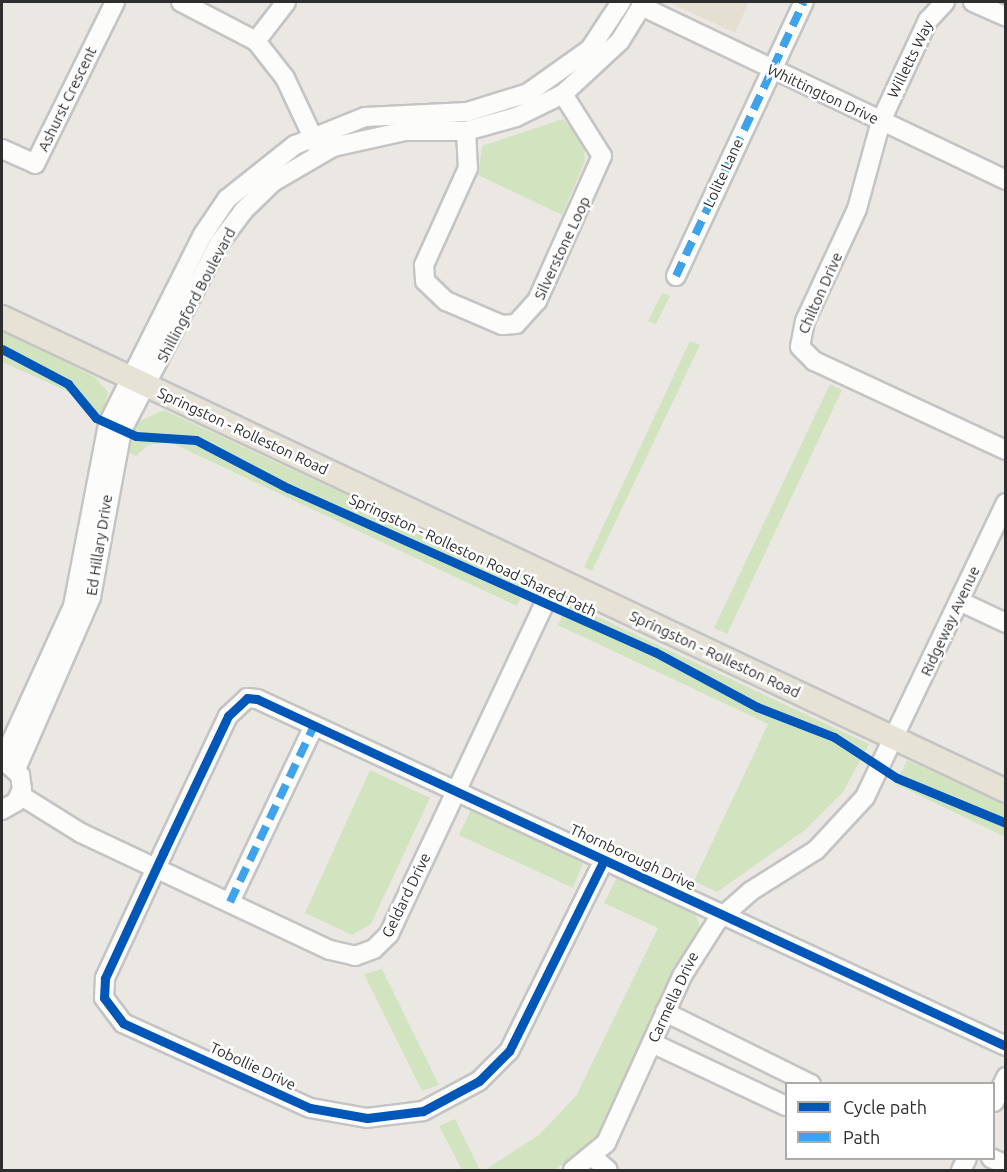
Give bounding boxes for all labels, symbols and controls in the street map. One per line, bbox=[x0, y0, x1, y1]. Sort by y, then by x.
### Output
street label: Willetts Way bbox=[883, 17, 937, 101]
street label: Ashurst Crescent bbox=[34, 44, 100, 154]
street label: Whittington Drive bbox=[764, 60, 882, 128]
street label: Lolite Lane bbox=[699, 136, 747, 210]
street label: Silverstone Loop bbox=[530, 193, 594, 303]
street label: Shillingford Boulevard bbox=[153, 225, 239, 365]
street label: Chilton Drive bbox=[794, 249, 846, 337]
street label: Springston - Rolleston Road bbox=[155, 384, 331, 478]
street label: Springston - Rolleston Road Shared Path bbox=[346, 490, 600, 620]
street label: Ed Hillary Drive bbox=[82, 493, 116, 597]
street label: Ridgeway Avenue bbox=[917, 563, 983, 679]
street label: Springston - Rolleston Road bbox=[627, 607, 803, 701]
street label: Thornborough Drive bbox=[567, 820, 699, 894]
street label: Geldard Drive bbox=[378, 850, 434, 940]
street label: Carmella Drive bbox=[644, 949, 702, 1045]
street label: Tobollie Drive bbox=[207, 1038, 299, 1094]
legend bbox=[785, 1082, 995, 1160]
text: Cycle path bbox=[843, 1097, 927, 1117]
text: Path bbox=[843, 1127, 880, 1147]

